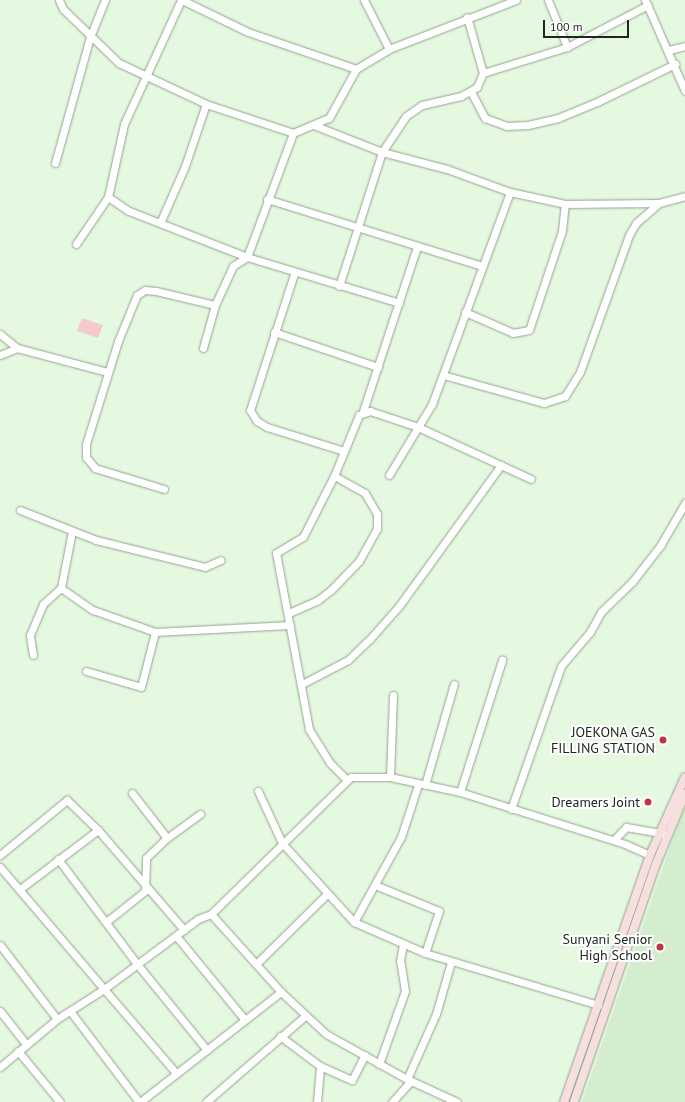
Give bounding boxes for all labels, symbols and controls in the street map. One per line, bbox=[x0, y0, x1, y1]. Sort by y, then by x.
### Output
scale bar bbox=[545, 12, 631, 38]
text: 100 m bbox=[550, 19, 583, 34]
place label: JOEKONA GAS FILLING STATION bbox=[551, 724, 655, 756]
marker: JOEKONA GAS FILLING STATION bbox=[658, 735, 668, 745]
place label: Dreamers Joint bbox=[551, 794, 640, 810]
marker: Dreamers Joint bbox=[643, 797, 653, 807]
place label: Sunyani Senior High School bbox=[563, 931, 652, 964]
marker: Sunyani Senior High School bbox=[655, 942, 665, 952]

